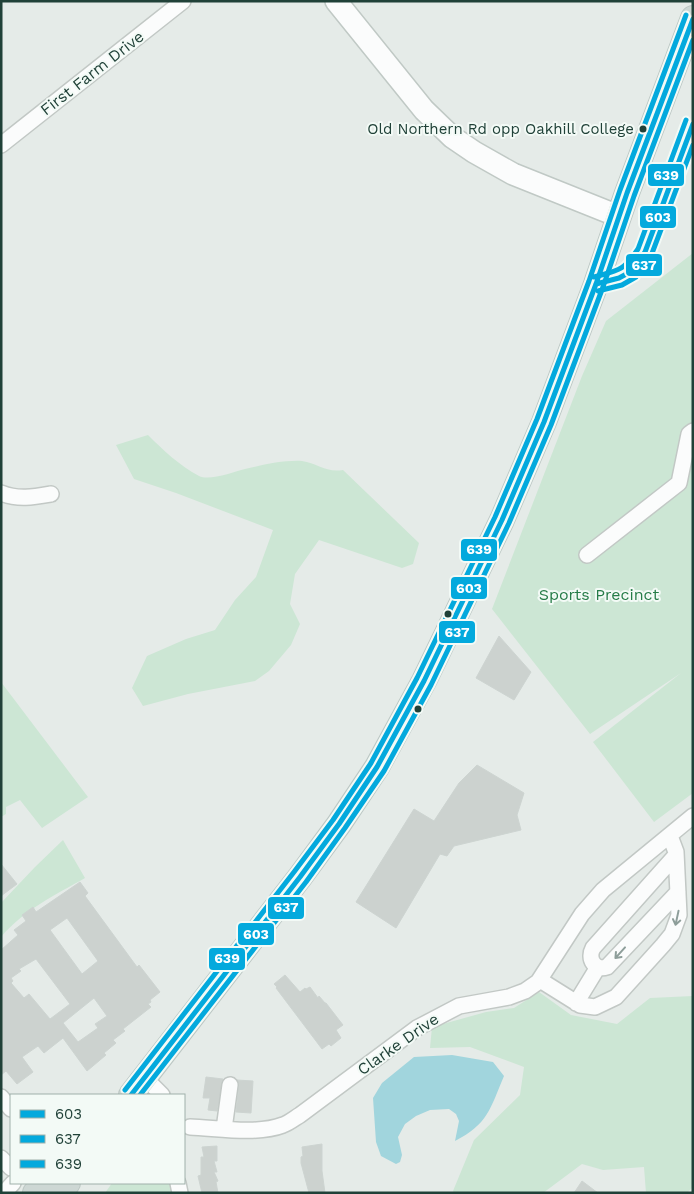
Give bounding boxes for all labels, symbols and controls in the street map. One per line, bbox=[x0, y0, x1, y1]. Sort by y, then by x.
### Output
street label: First Farm Drive bbox=[37, 27, 147, 119]
place label: Old Northern Rd opp Oakhill College bbox=[367, 120, 634, 138]
marker: Old Northern Rd opp Oakhill College bbox=[638, 124, 648, 134]
line badge: 639 bbox=[647, 163, 685, 187]
text: 639 bbox=[653, 167, 679, 183]
line badge: 603 bbox=[639, 205, 677, 229]
text: 603 bbox=[645, 209, 671, 225]
line badge: 637 bbox=[625, 253, 663, 277]
text: 637 bbox=[631, 257, 657, 273]
line badge: 639 bbox=[460, 538, 498, 562]
text: 639 bbox=[466, 541, 492, 557]
line badge: 603 bbox=[450, 576, 488, 600]
text: 603 bbox=[456, 580, 482, 596]
park label: Sports Precinct bbox=[539, 585, 660, 604]
unlabelled marker bbox=[443, 609, 453, 619]
line badge: 637 bbox=[438, 620, 476, 644]
text: 637 bbox=[444, 624, 470, 640]
unlabelled marker bbox=[413, 704, 423, 714]
line badge: 637 bbox=[267, 896, 305, 920]
text: 637 bbox=[273, 899, 299, 915]
one-way arrow bbox=[672, 909, 682, 925]
line badge: 603 bbox=[237, 922, 275, 946]
text: 603 bbox=[243, 926, 269, 942]
one-way arrow bbox=[614, 946, 626, 959]
line badge: 639 bbox=[208, 947, 246, 971]
text: 639 bbox=[214, 950, 240, 966]
street label: Clarke Drive bbox=[354, 1009, 442, 1079]
legend bbox=[10, 1094, 185, 1184]
text: 603 bbox=[55, 1105, 82, 1123]
text: 637 bbox=[55, 1130, 81, 1148]
text: 639 bbox=[55, 1155, 82, 1173]

